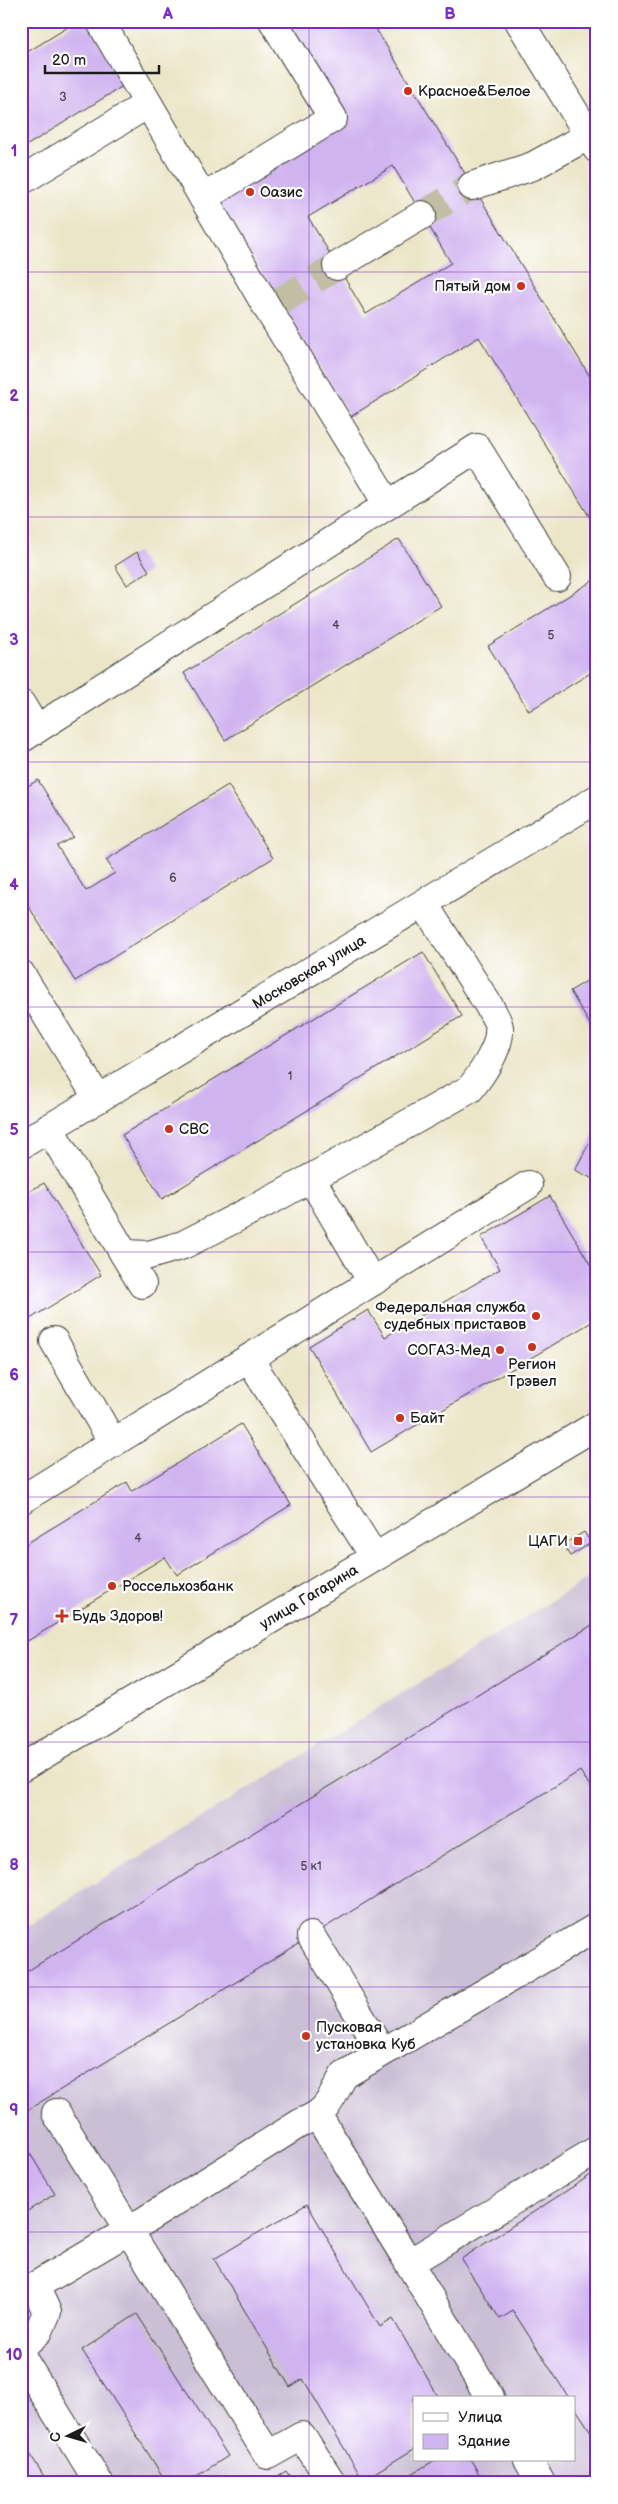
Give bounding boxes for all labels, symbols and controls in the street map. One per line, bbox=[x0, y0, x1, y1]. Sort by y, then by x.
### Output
text: A bbox=[162, 5, 173, 24]
text: B bbox=[444, 5, 456, 24]
scale bar bbox=[45, 42, 159, 74]
text: 20 m bbox=[52, 51, 86, 70]
place label: Красное&Белое bbox=[418, 82, 530, 101]
marker: Красное&Белое bbox=[402, 85, 414, 97]
house number: 3 bbox=[59, 90, 67, 105]
text: 1 bbox=[11, 142, 17, 161]
place label: Оазис bbox=[260, 183, 303, 202]
marker: Оазис bbox=[244, 186, 256, 198]
place label: Пятый дом bbox=[434, 277, 511, 296]
marker: Пятый дом bbox=[515, 280, 527, 292]
text: 2 bbox=[9, 387, 19, 406]
house number: 4 bbox=[332, 618, 340, 633]
house number: 5 bbox=[548, 628, 555, 643]
text: 3 bbox=[9, 631, 19, 650]
house number: 6 bbox=[169, 871, 177, 886]
text: 4 bbox=[9, 876, 19, 895]
street label: Московская улица bbox=[249, 931, 370, 1014]
house number: 1 bbox=[288, 1069, 292, 1084]
place label: СВС bbox=[179, 1120, 209, 1139]
text: 5 bbox=[9, 1121, 19, 1140]
marker: СВС bbox=[163, 1123, 175, 1135]
place label: Федеральная служба судебных приставов bbox=[375, 1298, 526, 1334]
marker: Федеральная служба судебных приставов bbox=[530, 1310, 542, 1322]
place label: СОГАЗ-Мед bbox=[407, 1341, 490, 1360]
marker: Регион Трэвел bbox=[526, 1341, 538, 1353]
marker: СОГАЗ-Мед bbox=[494, 1344, 506, 1356]
place label: Регион Трэвел bbox=[507, 1355, 557, 1391]
text: 6 bbox=[9, 1366, 19, 1385]
place label: Байт bbox=[410, 1409, 445, 1428]
marker: Байт bbox=[394, 1412, 406, 1424]
house number: 4 bbox=[134, 1531, 142, 1546]
place label: ЦАГИ bbox=[528, 1532, 568, 1551]
marker: ЦАГИ bbox=[572, 1535, 584, 1547]
street label: улица Гагарина bbox=[256, 1560, 362, 1634]
place label: Россельхозбанк bbox=[122, 1577, 233, 1596]
marker: Россельхозбанк bbox=[106, 1580, 118, 1592]
place label: Будь Здоров! bbox=[72, 1607, 163, 1626]
marker: Будь Здоров! bbox=[56, 1610, 68, 1622]
text: 7 bbox=[10, 1611, 19, 1630]
text: 8 bbox=[9, 1856, 19, 1875]
house number: 5 к1 bbox=[300, 1859, 322, 1874]
place label: Пусковая установка Куб bbox=[316, 2018, 415, 2054]
marker: Пусковая установка Куб bbox=[300, 2030, 312, 2042]
text: 9 bbox=[9, 2101, 19, 2120]
text: 10 bbox=[6, 2346, 22, 2365]
legend bbox=[413, 2396, 576, 2462]
text: Улица bbox=[458, 2408, 503, 2427]
north arrow bbox=[42, 2412, 92, 2462]
text: С bbox=[47, 2431, 64, 2443]
text: Здание bbox=[458, 2432, 510, 2451]

